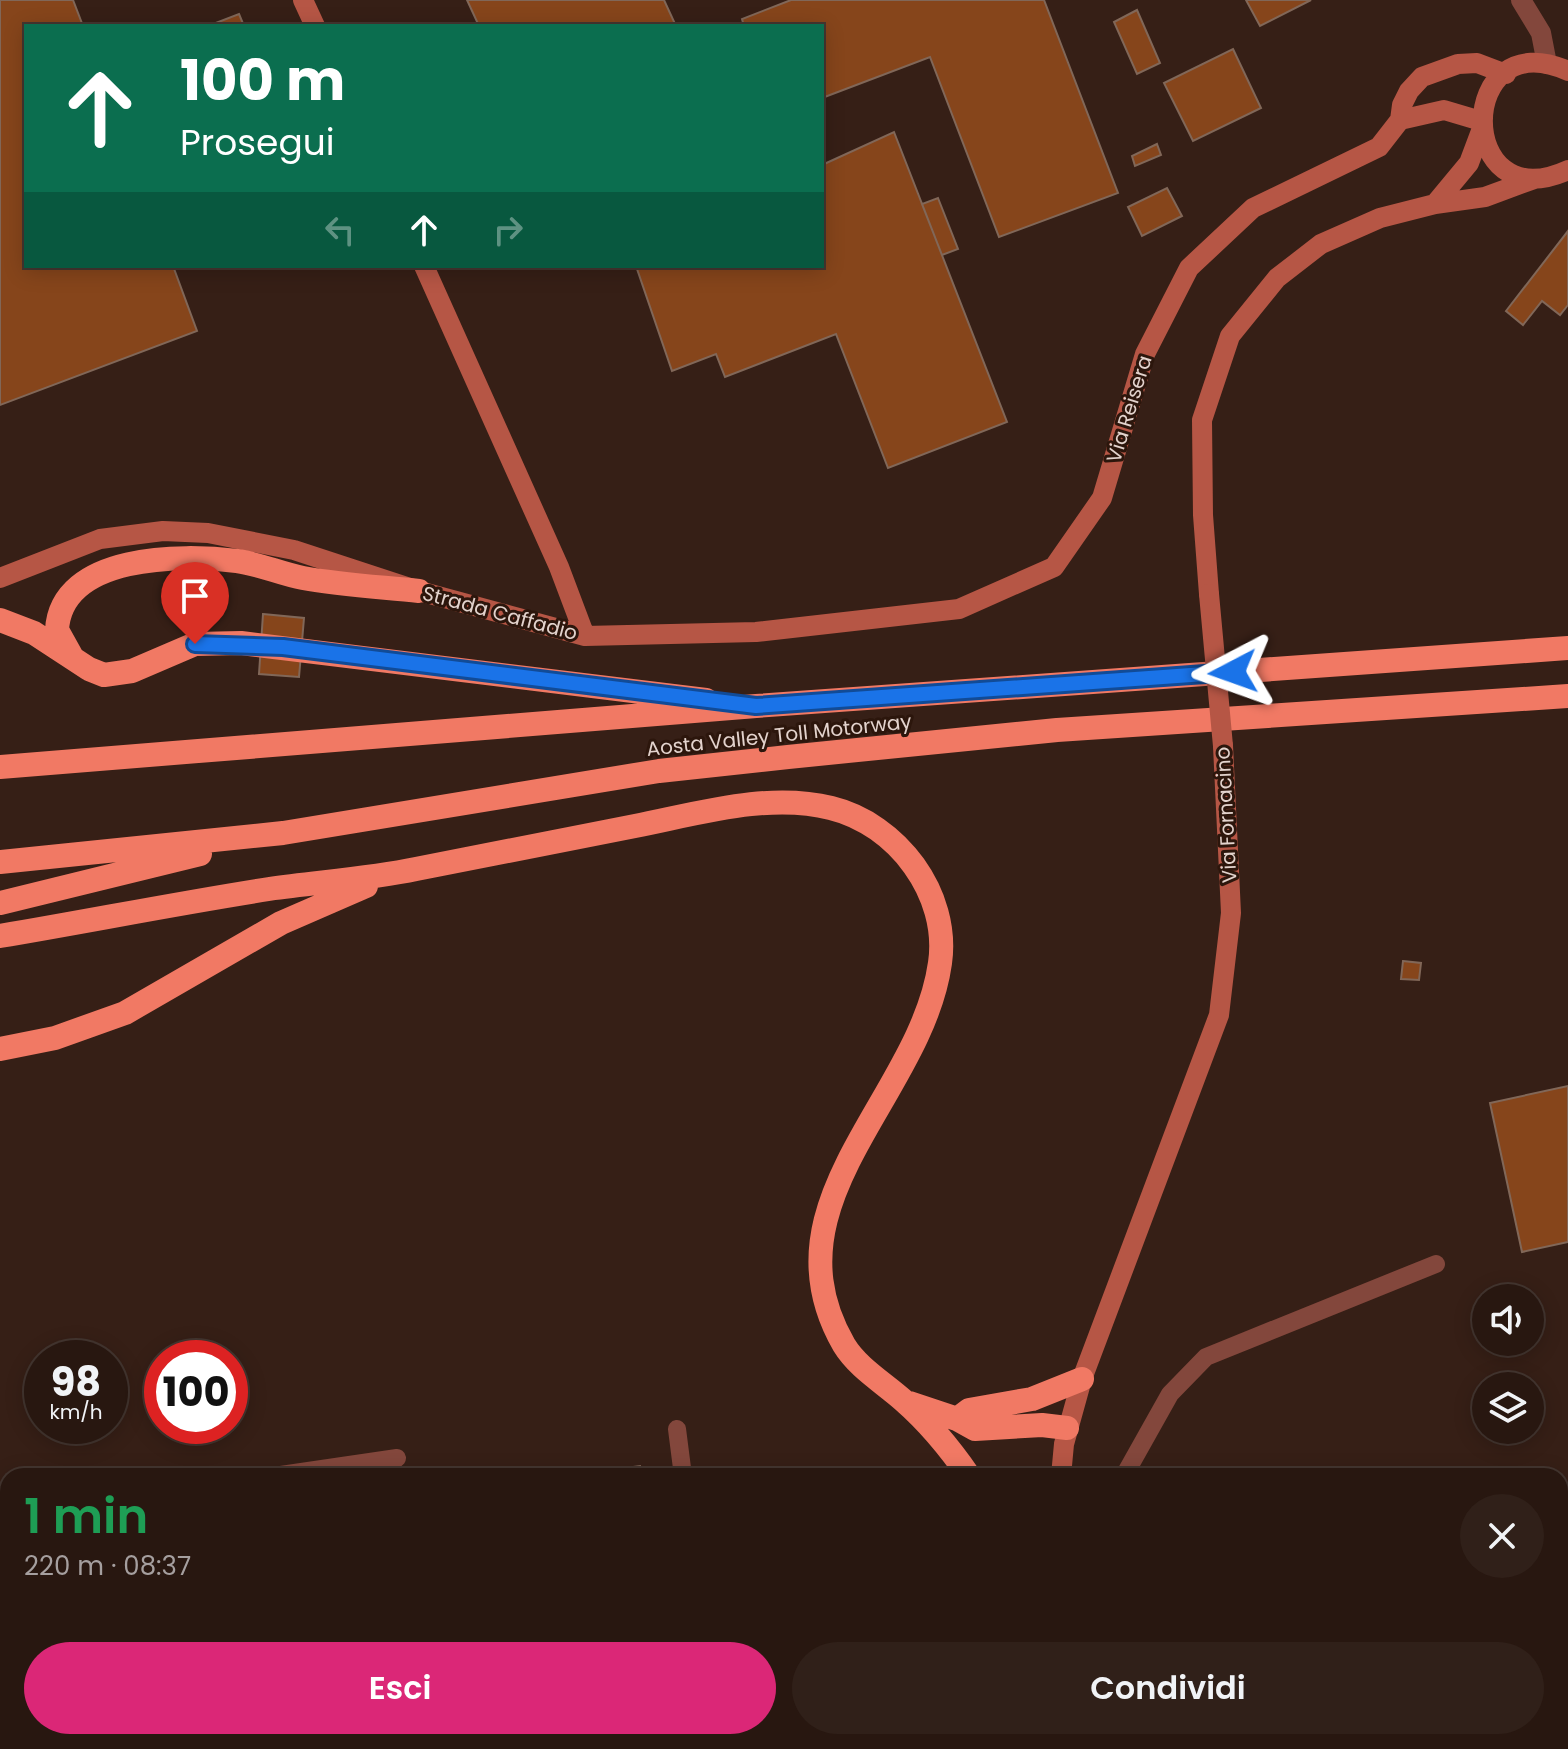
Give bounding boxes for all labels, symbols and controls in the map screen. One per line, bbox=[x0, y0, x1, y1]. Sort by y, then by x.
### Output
text: 100 m bbox=[180, 41, 345, 120]
icon: ahead bbox=[48, 56, 152, 160]
text: Prosegui bbox=[180, 117, 335, 168]
icon: left bbox=[318, 208, 362, 252]
icon: ahead bbox=[402, 208, 446, 252]
icon: right bbox=[486, 208, 530, 252]
street label: Via Reisera bbox=[1099, 352, 1159, 466]
pin bbox=[161, 562, 229, 644]
icon: arrive bbox=[173, 574, 217, 618]
street label: Strada Caffadio bbox=[419, 579, 581, 647]
position arrow bbox=[1191, 630, 1275, 714]
street label: Aosta Valley Toll Motorway bbox=[645, 707, 913, 763]
street label: Via Fornacino bbox=[1208, 746, 1244, 884]
map controls bbox=[1472, 1284, 1544, 1444]
button: sound bbox=[1472, 1284, 1544, 1356]
speed limit sign: 100 bbox=[144, 1340, 248, 1444]
text: 98 bbox=[51, 1354, 101, 1410]
button: layers bbox=[1472, 1372, 1544, 1444]
text: km/h bbox=[49, 1398, 103, 1426]
text: 1 min bbox=[24, 1483, 148, 1550]
button: close bbox=[1460, 1494, 1544, 1578]
text: 220 m · 08:37 bbox=[24, 1548, 191, 1584]
button: Esci bbox=[24, 1642, 776, 1734]
button: Condividi bbox=[792, 1642, 1544, 1734]

